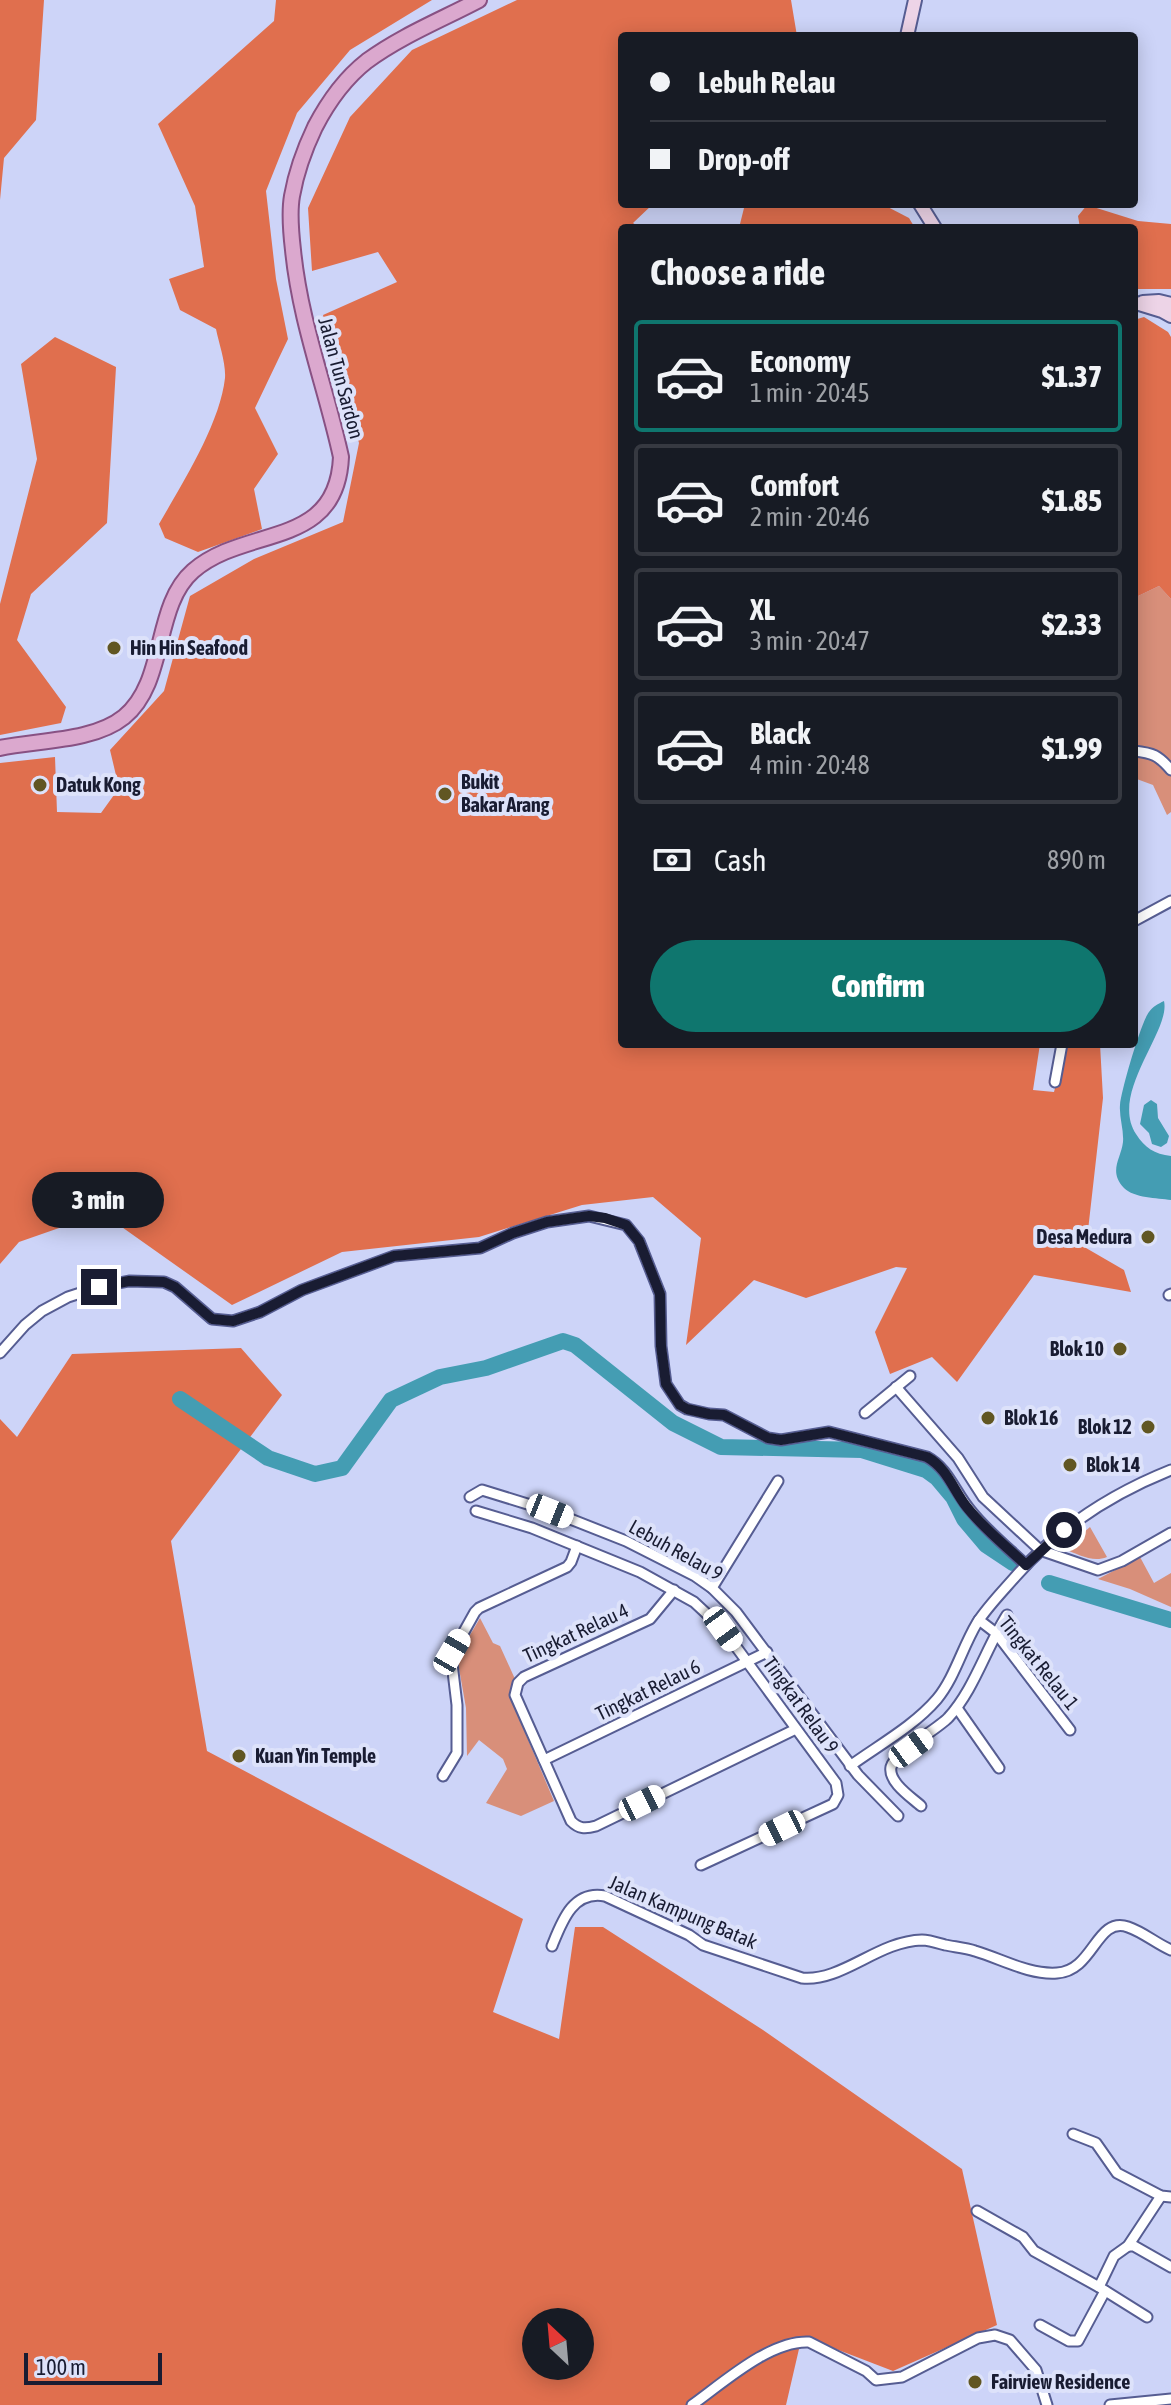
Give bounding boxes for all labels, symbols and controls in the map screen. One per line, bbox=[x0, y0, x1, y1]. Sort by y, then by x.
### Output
text: Lebuh Relau bbox=[698, 65, 836, 99]
text: Drop-off bbox=[698, 142, 790, 176]
text: Choose a ride bbox=[650, 251, 825, 293]
street label: Jalan Tun Sardon bbox=[314, 315, 369, 441]
icon: car bbox=[654, 340, 726, 412]
text: Economy bbox=[750, 344, 851, 378]
text: $1.37 bbox=[1042, 359, 1102, 393]
text: 1 min · 20:45 bbox=[750, 378, 870, 408]
icon: car bbox=[654, 464, 726, 536]
text: Comfort bbox=[750, 468, 839, 502]
text: $1.85 bbox=[1042, 483, 1102, 517]
text: 2 min · 20:46 bbox=[750, 502, 870, 532]
icon: car bbox=[654, 588, 726, 660]
text: XL bbox=[750, 592, 775, 626]
text: $2.33 bbox=[1042, 607, 1102, 641]
text: 3 min · 20:47 bbox=[750, 626, 870, 656]
place label: Hin Hin Seafood bbox=[130, 636, 248, 659]
marker: Hin Hin Seafood bbox=[105, 639, 123, 657]
icon: car bbox=[654, 712, 726, 784]
text: Black bbox=[750, 716, 810, 750]
text: $1.99 bbox=[1042, 731, 1102, 765]
text: 4 min · 20:48 bbox=[750, 750, 870, 780]
place label: Bukit Bakar Arang bbox=[461, 770, 550, 816]
place label: Datuk Kong bbox=[56, 773, 141, 796]
marker: Datuk Kong bbox=[31, 776, 49, 794]
marker: Bukit Bakar Arang bbox=[436, 785, 454, 803]
icon: cash bbox=[650, 838, 694, 882]
text: Cash bbox=[714, 843, 767, 877]
text: 890 m bbox=[1047, 845, 1106, 875]
button: Confirm bbox=[650, 940, 1106, 1032]
callout: 3 min bbox=[33, 1171, 165, 1227]
text: 3 min bbox=[71, 1185, 125, 1215]
place label: Desa Medura bbox=[1036, 1225, 1132, 1248]
marker: Desa Medura bbox=[1139, 1228, 1157, 1246]
route end bbox=[81, 1269, 117, 1305]
place label: Blok 10 bbox=[1050, 1337, 1104, 1360]
marker: Blok 10 bbox=[1111, 1340, 1129, 1358]
place label: Blok 16 bbox=[1004, 1406, 1058, 1429]
marker: Blok 16 bbox=[979, 1409, 997, 1427]
place label: Blok 12 bbox=[1078, 1415, 1132, 1438]
marker: Blok 12 bbox=[1139, 1418, 1157, 1436]
place label: Blok 14 bbox=[1086, 1453, 1140, 1476]
marker: Blok 14 bbox=[1061, 1456, 1079, 1474]
car bbox=[523, 1491, 577, 1531]
route start bbox=[1046, 1512, 1082, 1548]
street label: Lebuh Relau 9 bbox=[625, 1514, 727, 1585]
street label: Tingkat Relau 4 bbox=[520, 1598, 632, 1667]
car bbox=[699, 1603, 747, 1655]
street label: Tingkat Relau 1 bbox=[995, 1611, 1084, 1714]
car bbox=[430, 1625, 474, 1679]
street label: Tingkat Relau 9 bbox=[759, 1652, 844, 1757]
street label: Tingkat Relau 6 bbox=[592, 1654, 704, 1725]
car bbox=[885, 1724, 937, 1772]
place label: Kuan Yin Temple bbox=[255, 1744, 376, 1767]
marker: Kuan Yin Temple bbox=[230, 1747, 248, 1765]
car bbox=[615, 1782, 669, 1824]
car bbox=[755, 1807, 809, 1849]
street label: Jalan Kampung Batak bbox=[606, 1870, 761, 1953]
north arrow bbox=[522, 2308, 594, 2380]
map controls bbox=[522, 2308, 594, 2380]
scale bar bbox=[24, 2349, 162, 2385]
text: 100 m bbox=[36, 2354, 86, 2380]
place label: Fairview Residence bbox=[991, 2370, 1130, 2393]
marker: Fairview Residence bbox=[966, 2373, 984, 2391]

